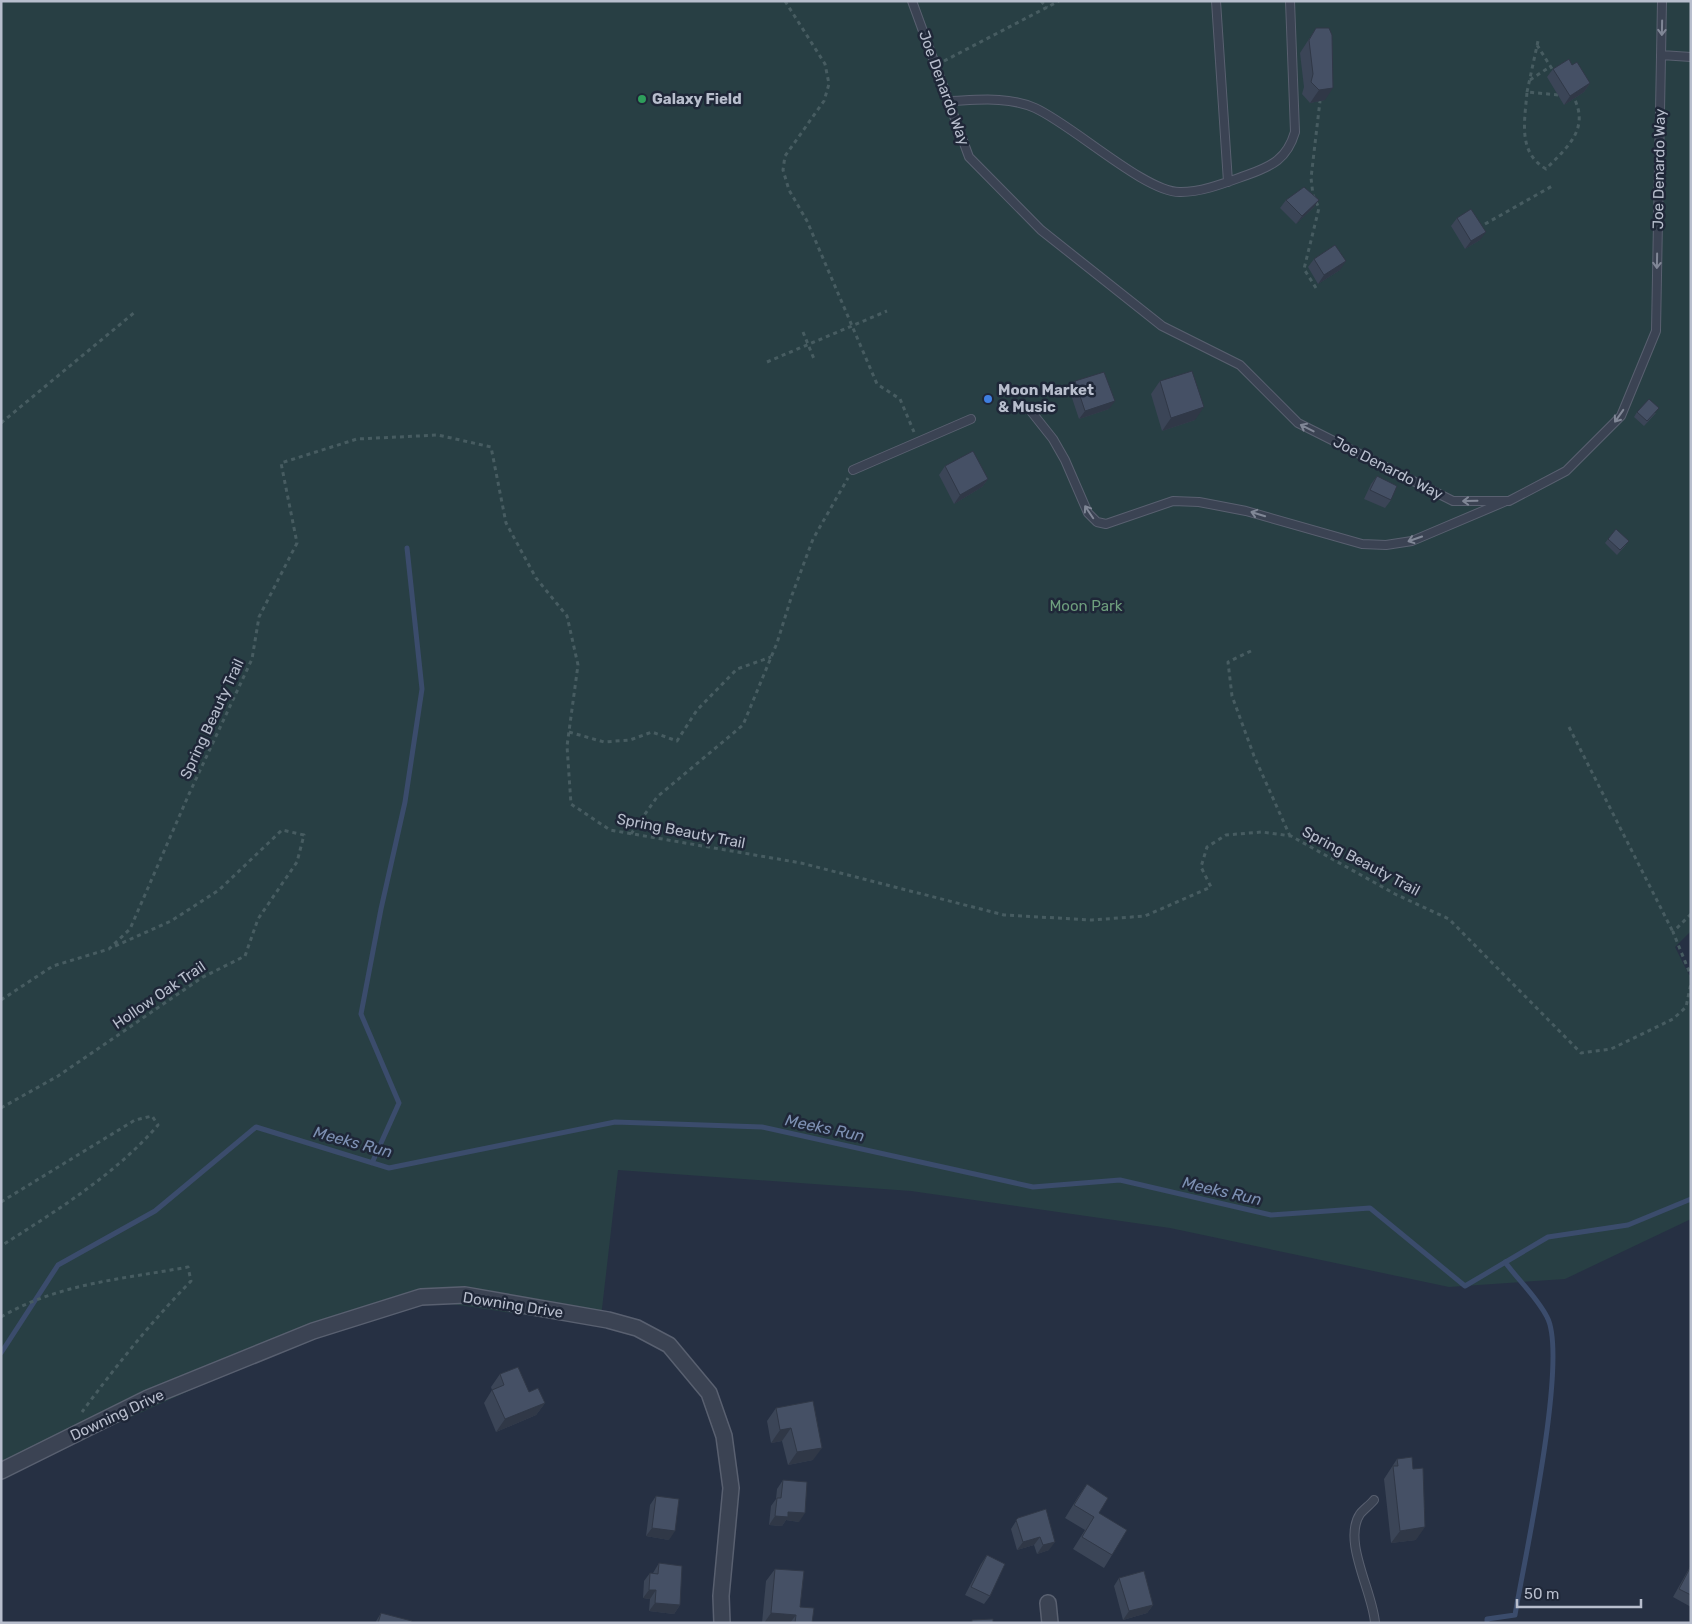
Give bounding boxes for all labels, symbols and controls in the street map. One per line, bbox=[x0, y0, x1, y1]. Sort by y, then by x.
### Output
one-way arrow bbox=[1657, 20, 1667, 36]
street label: Joe Denardo Way bbox=[915, 28, 973, 148]
place label: Galaxy Field bbox=[652, 90, 742, 108]
marker: Galaxy Field bbox=[636, 93, 648, 105]
street label: Joe Denardo Way bbox=[1649, 108, 1669, 230]
one-way arrow bbox=[1652, 253, 1662, 269]
place label: Moon Market & Music bbox=[998, 381, 1094, 416]
marker: Moon Market & Music bbox=[982, 393, 994, 405]
one-way arrow bbox=[1614, 409, 1624, 423]
one-way arrow bbox=[1300, 423, 1315, 432]
street label: Joe Denardo Way bbox=[1330, 433, 1446, 503]
one-way arrow bbox=[1462, 496, 1478, 506]
one-way arrow bbox=[1084, 505, 1094, 519]
one-way arrow bbox=[1250, 509, 1266, 518]
one-way arrow bbox=[1407, 534, 1423, 544]
park label: Moon Park bbox=[1049, 597, 1123, 615]
street label: Spring Beauty Trail bbox=[176, 656, 248, 782]
street label: Spring Beauty Trail bbox=[615, 810, 747, 852]
street label: Spring Beauty Trail bbox=[1299, 822, 1423, 900]
street label: Hollow Oak Trail bbox=[109, 957, 209, 1033]
water label: Meeks Run bbox=[784, 1110, 866, 1146]
water label: Meeks Run bbox=[312, 1122, 394, 1162]
water label: Meeks Run bbox=[1181, 1173, 1263, 1209]
street label: Downing Drive bbox=[462, 1288, 564, 1322]
street label: Downing Drive bbox=[67, 1385, 167, 1445]
scale bar bbox=[1517, 1576, 1641, 1608]
text: 50 m bbox=[1524, 1585, 1559, 1603]

